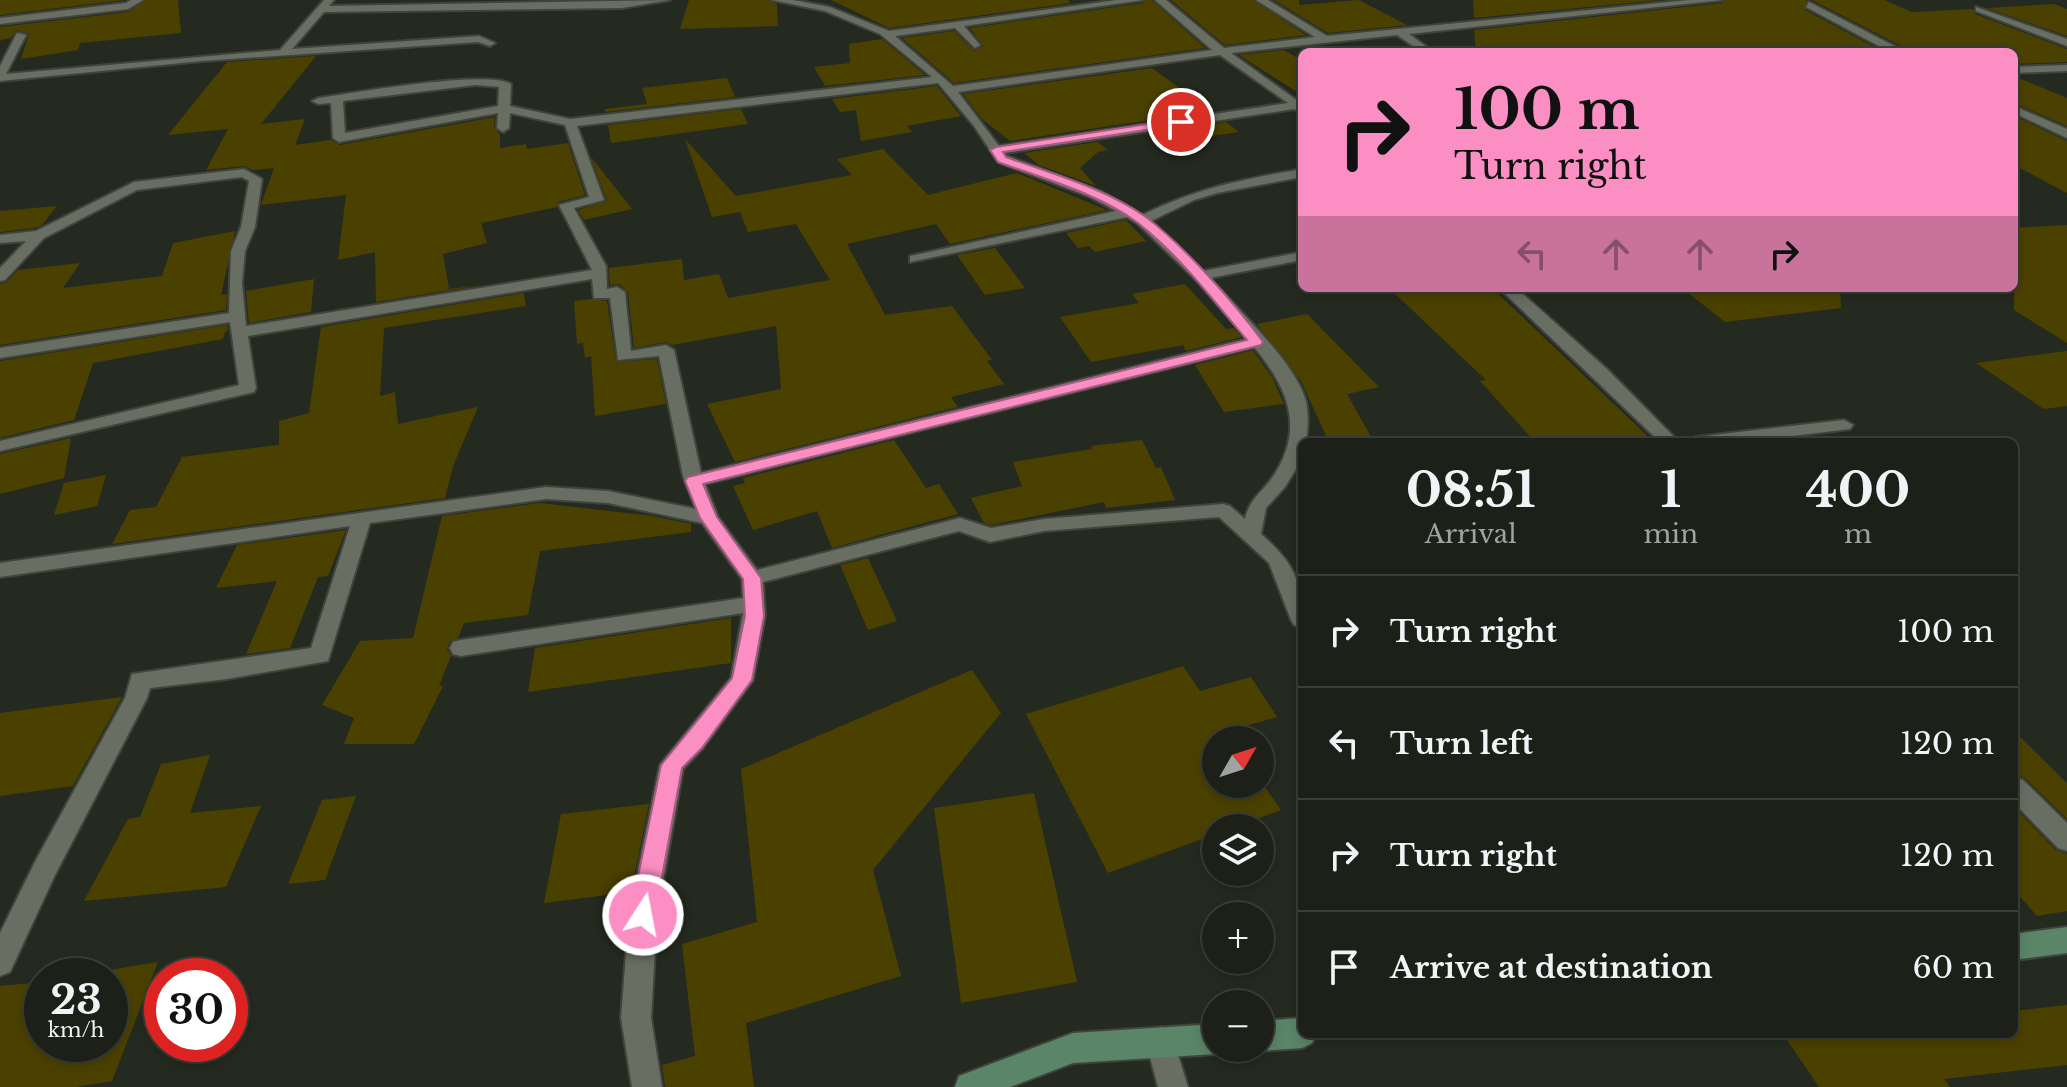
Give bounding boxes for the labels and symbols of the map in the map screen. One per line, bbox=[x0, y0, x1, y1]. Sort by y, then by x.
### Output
pin bbox=[1147, 88, 1215, 156]
north arrow bbox=[1202, 726, 1274, 798]
position arrow bbox=[601, 873, 685, 957]
speed limit sign: 30 bbox=[144, 958, 248, 1062]

